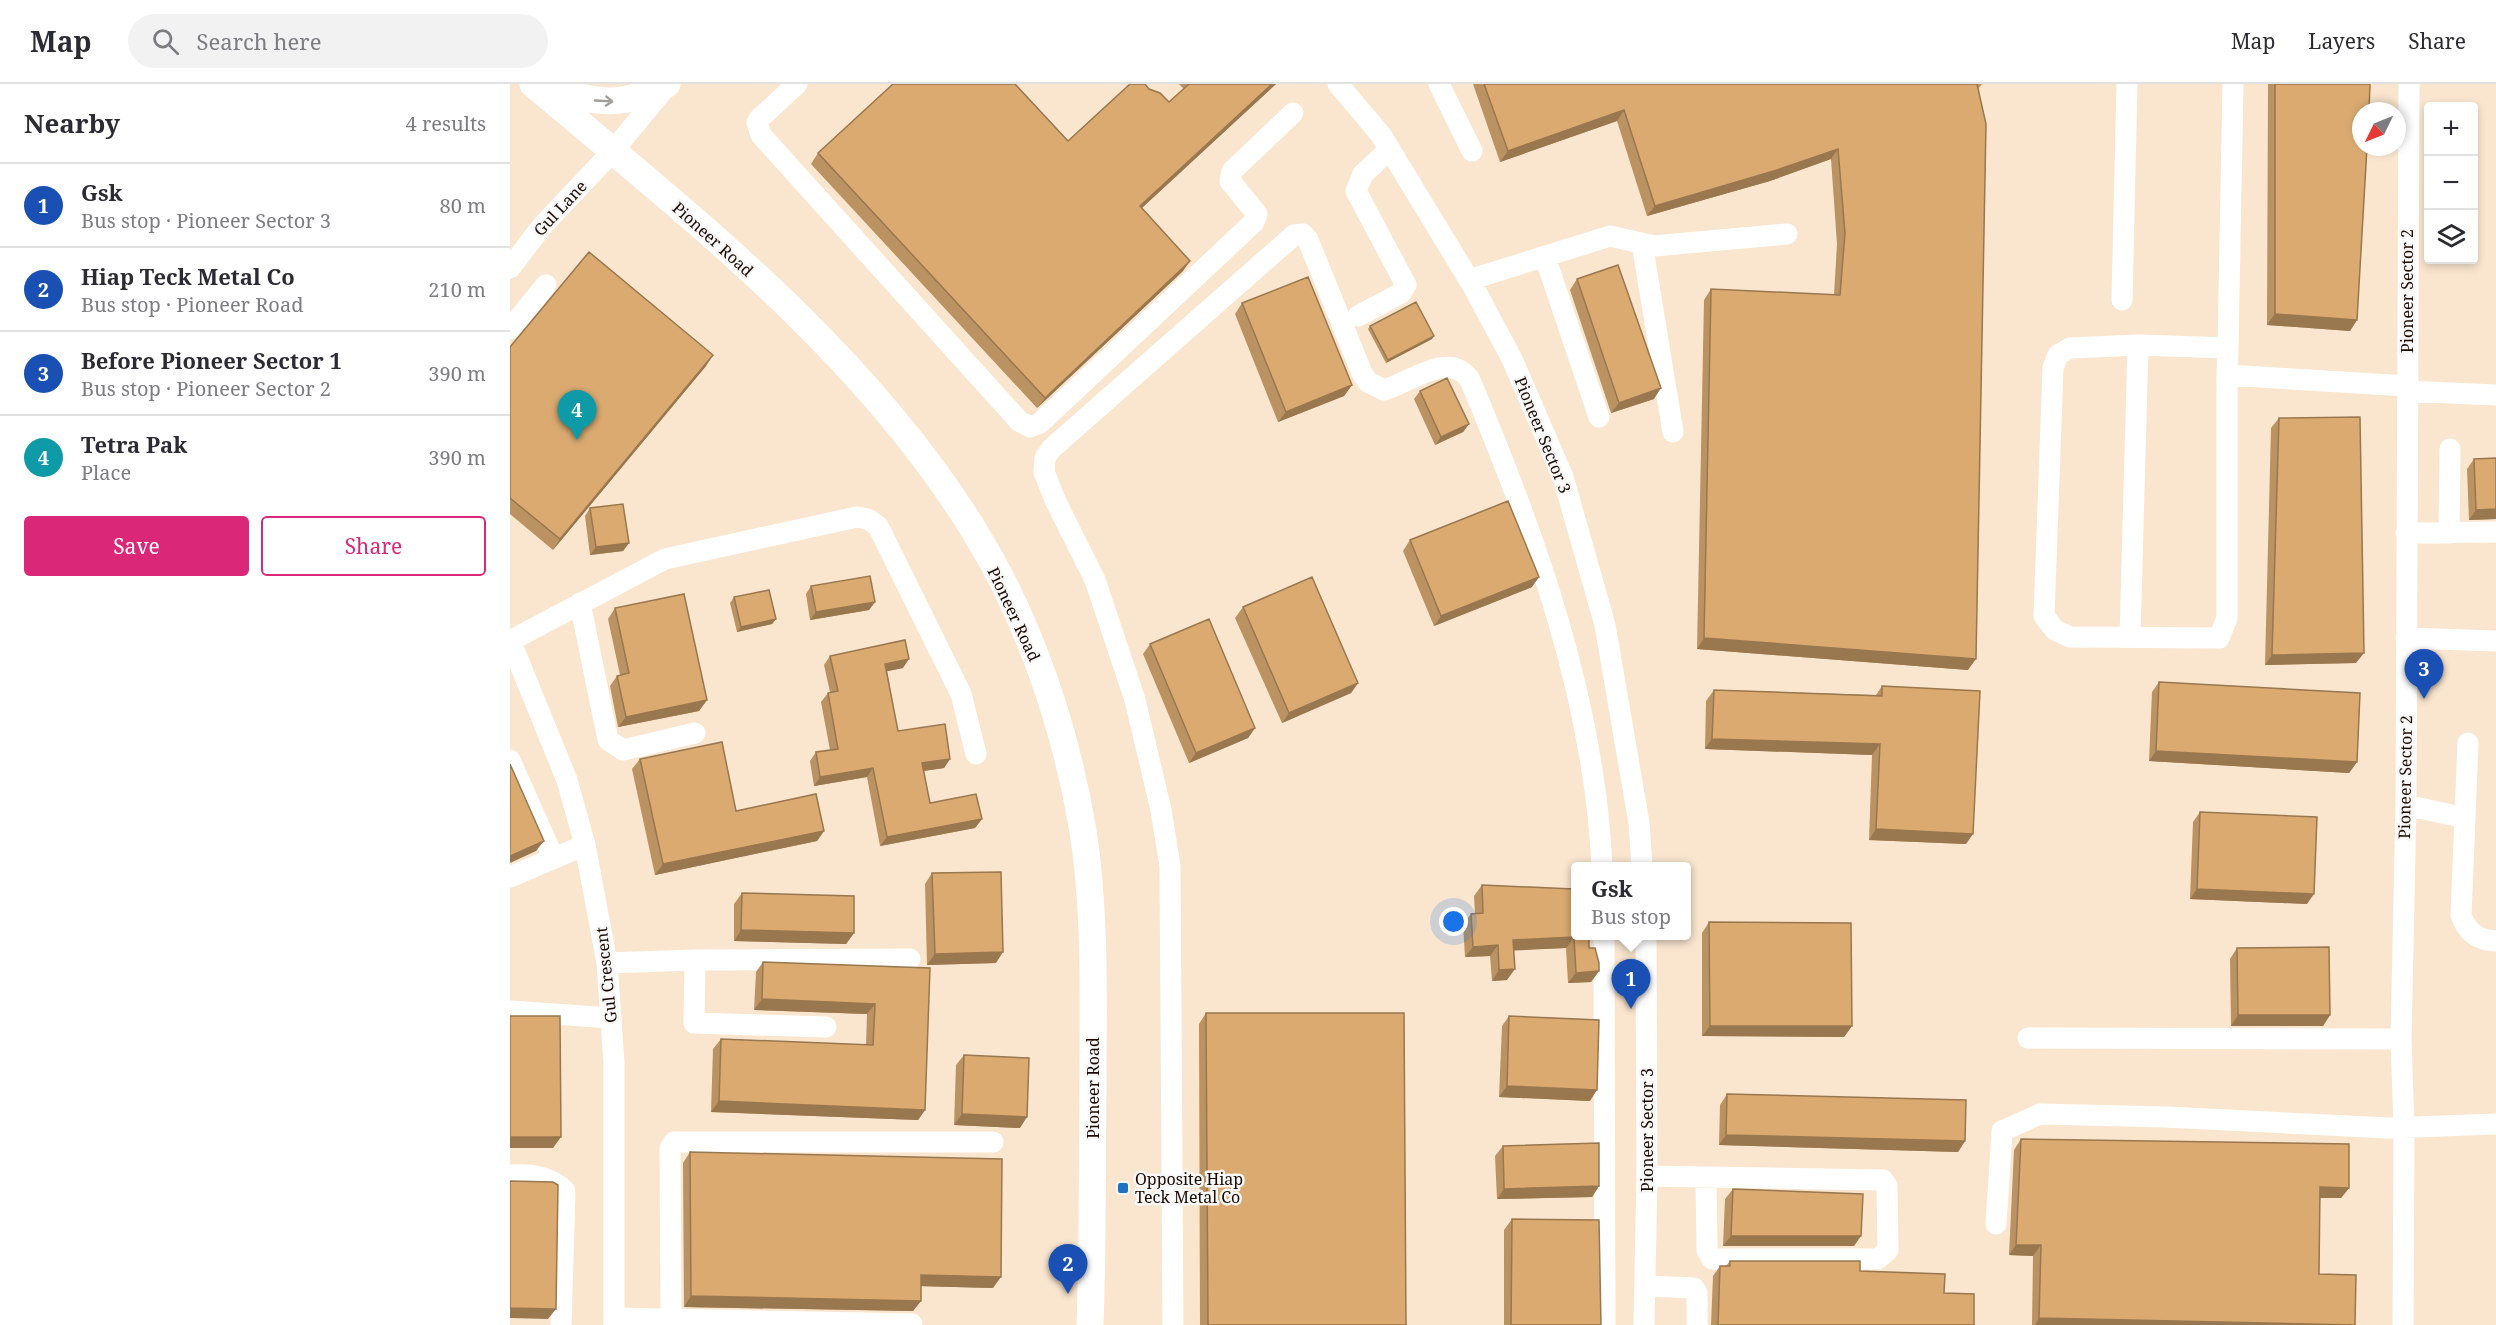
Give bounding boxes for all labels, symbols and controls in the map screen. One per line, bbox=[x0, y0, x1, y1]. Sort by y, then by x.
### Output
search box bbox=[128, 14, 548, 68]
text: Map bbox=[30, 22, 92, 60]
icon: search bbox=[149, 25, 182, 58]
text: Search here bbox=[197, 26, 321, 56]
text: Map bbox=[2231, 27, 2275, 55]
text: Layers bbox=[2308, 27, 2375, 55]
text: Share bbox=[2408, 27, 2466, 55]
one-way arrow bbox=[594, 96, 614, 107]
north arrow bbox=[2352, 102, 2406, 156]
map controls bbox=[2424, 102, 2478, 264]
button: + bbox=[2424, 102, 2478, 156]
text: Nearby bbox=[24, 105, 120, 141]
text: 4 results bbox=[406, 110, 486, 137]
button: − bbox=[2424, 156, 2478, 210]
street label: Gul Lane bbox=[529, 175, 591, 241]
text: Gsk bbox=[81, 177, 123, 207]
text: 1 bbox=[38, 192, 49, 219]
text: 80 m bbox=[440, 192, 486, 219]
street label: Pioneer Road bbox=[668, 197, 758, 281]
text: Bus stop · Pioneer Sector 3 bbox=[81, 207, 331, 234]
button: layers bbox=[2424, 210, 2478, 264]
street label: Pioneer Sector 2 bbox=[2396, 229, 2418, 353]
text: Hiap Teck Metal Co bbox=[81, 261, 295, 291]
text: 2 bbox=[38, 276, 49, 303]
text: 210 m bbox=[428, 276, 486, 303]
text: Bus stop · Pioneer Road bbox=[81, 291, 303, 318]
text: Before Pioneer Sector 1 bbox=[81, 345, 342, 375]
text: 3 bbox=[38, 360, 49, 387]
text: 390 m bbox=[428, 360, 486, 387]
street label: Pioneer Sector 3 bbox=[1510, 373, 1576, 497]
text: Bus stop · Pioneer Sector 2 bbox=[81, 375, 331, 402]
pin: 4 bbox=[558, 390, 596, 440]
text: Tetra Pak bbox=[81, 429, 187, 459]
text: 4 bbox=[38, 444, 49, 471]
text: 390 m bbox=[428, 444, 486, 471]
text: Place bbox=[81, 459, 131, 486]
button: Save bbox=[24, 516, 249, 576]
button: Share bbox=[261, 516, 486, 576]
street label: Pioneer Road bbox=[983, 563, 1046, 665]
pin: 3 bbox=[2404, 650, 2444, 699]
street label: Pioneer Sector 2 bbox=[2393, 715, 2417, 839]
popup bbox=[1571, 862, 1691, 940]
text: Gsk bbox=[1591, 873, 1633, 903]
text: Bus stop bbox=[1591, 903, 1671, 930]
your location bbox=[1439, 907, 1468, 936]
street label: Gul Crescent bbox=[590, 926, 622, 1024]
pin: 1 bbox=[1612, 960, 1650, 1009]
street label: Pioneer Road bbox=[1082, 1037, 1104, 1139]
street label: Pioneer Sector 3 bbox=[1636, 1068, 1658, 1192]
place label: Opposite Hiap Teck Metal Co bbox=[1135, 1168, 1243, 1208]
marker: Opposite Hiap Teck Metal Co bbox=[1116, 1181, 1130, 1195]
pin: 2 bbox=[1048, 1244, 1088, 1294]

